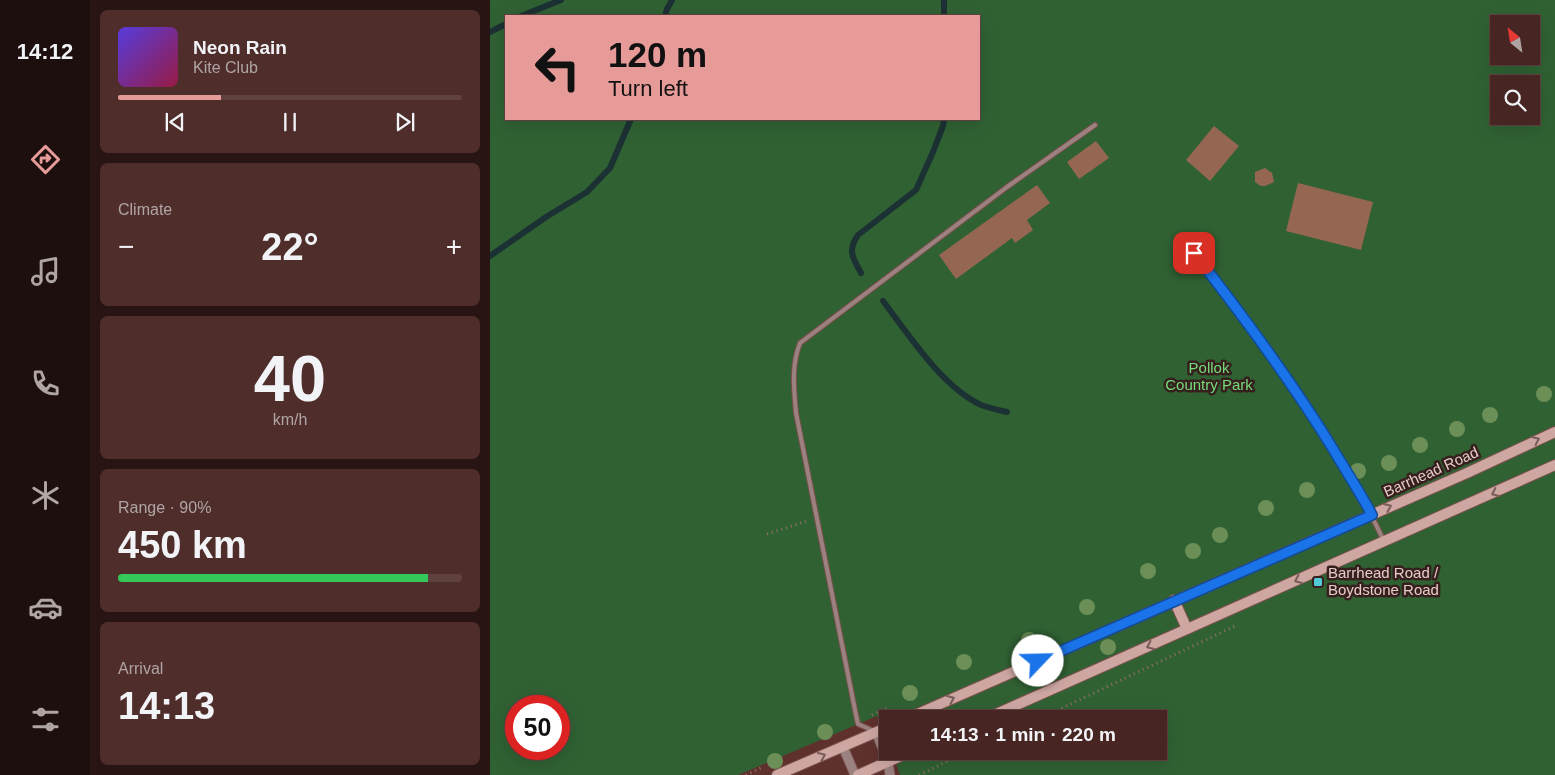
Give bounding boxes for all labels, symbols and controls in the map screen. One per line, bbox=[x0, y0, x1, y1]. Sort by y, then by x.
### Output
north arrow bbox=[1490, 15, 1540, 65]
map controls bbox=[1490, 15, 1540, 125]
icon: left bbox=[525, 35, 590, 100]
text: 120 m bbox=[608, 35, 707, 74]
text: Neon Rain bbox=[193, 37, 287, 58]
text: 14:12 bbox=[17, 39, 73, 64]
text: Kite Club bbox=[193, 59, 258, 76]
button: search bbox=[1490, 75, 1540, 125]
text: Turn left bbox=[608, 76, 688, 101]
icon: previous bbox=[161, 108, 189, 136]
icon: pause bbox=[276, 108, 304, 136]
icon: next bbox=[391, 108, 419, 136]
icon: directions bbox=[28, 142, 63, 177]
text: Climate bbox=[118, 201, 172, 218]
text: 22° bbox=[261, 226, 319, 268]
text: − bbox=[118, 231, 134, 262]
text: + bbox=[446, 231, 462, 262]
pin bbox=[1173, 232, 1215, 274]
icon: arrive bbox=[1180, 239, 1208, 267]
icon: music bbox=[28, 254, 63, 289]
text: 40 bbox=[254, 342, 326, 415]
park label: Pollok Country Park bbox=[1165, 359, 1253, 393]
icon: phone bbox=[28, 366, 63, 401]
text: km/h bbox=[273, 411, 307, 428]
one-way arrow bbox=[1531, 436, 1540, 447]
street label: Barrhead Road bbox=[1381, 443, 1481, 500]
icon: climate bbox=[28, 478, 63, 513]
one-way arrow bbox=[1491, 486, 1500, 497]
text: Range · 90% bbox=[118, 499, 211, 516]
one-way arrow bbox=[1383, 503, 1392, 514]
text: 450 km bbox=[118, 524, 247, 566]
place label: Barrhead Road / Boydstone Road bbox=[1328, 564, 1439, 598]
one-way arrow bbox=[1294, 574, 1303, 584]
marker: Barrhead Road / Boydstone Road bbox=[1312, 576, 1324, 588]
icon: car bbox=[28, 590, 63, 625]
position arrow bbox=[1011, 634, 1063, 686]
one-way arrow bbox=[1146, 639, 1155, 650]
text: Arrival bbox=[118, 660, 163, 677]
text: 14:13 bbox=[118, 685, 215, 727]
speed limit sign: 50 bbox=[505, 695, 570, 760]
one-way arrow bbox=[946, 695, 955, 706]
icon: filters bbox=[28, 702, 63, 737]
text: 14:13 · 1 min · 220 m bbox=[930, 724, 1116, 745]
one-way arrow bbox=[817, 751, 826, 762]

